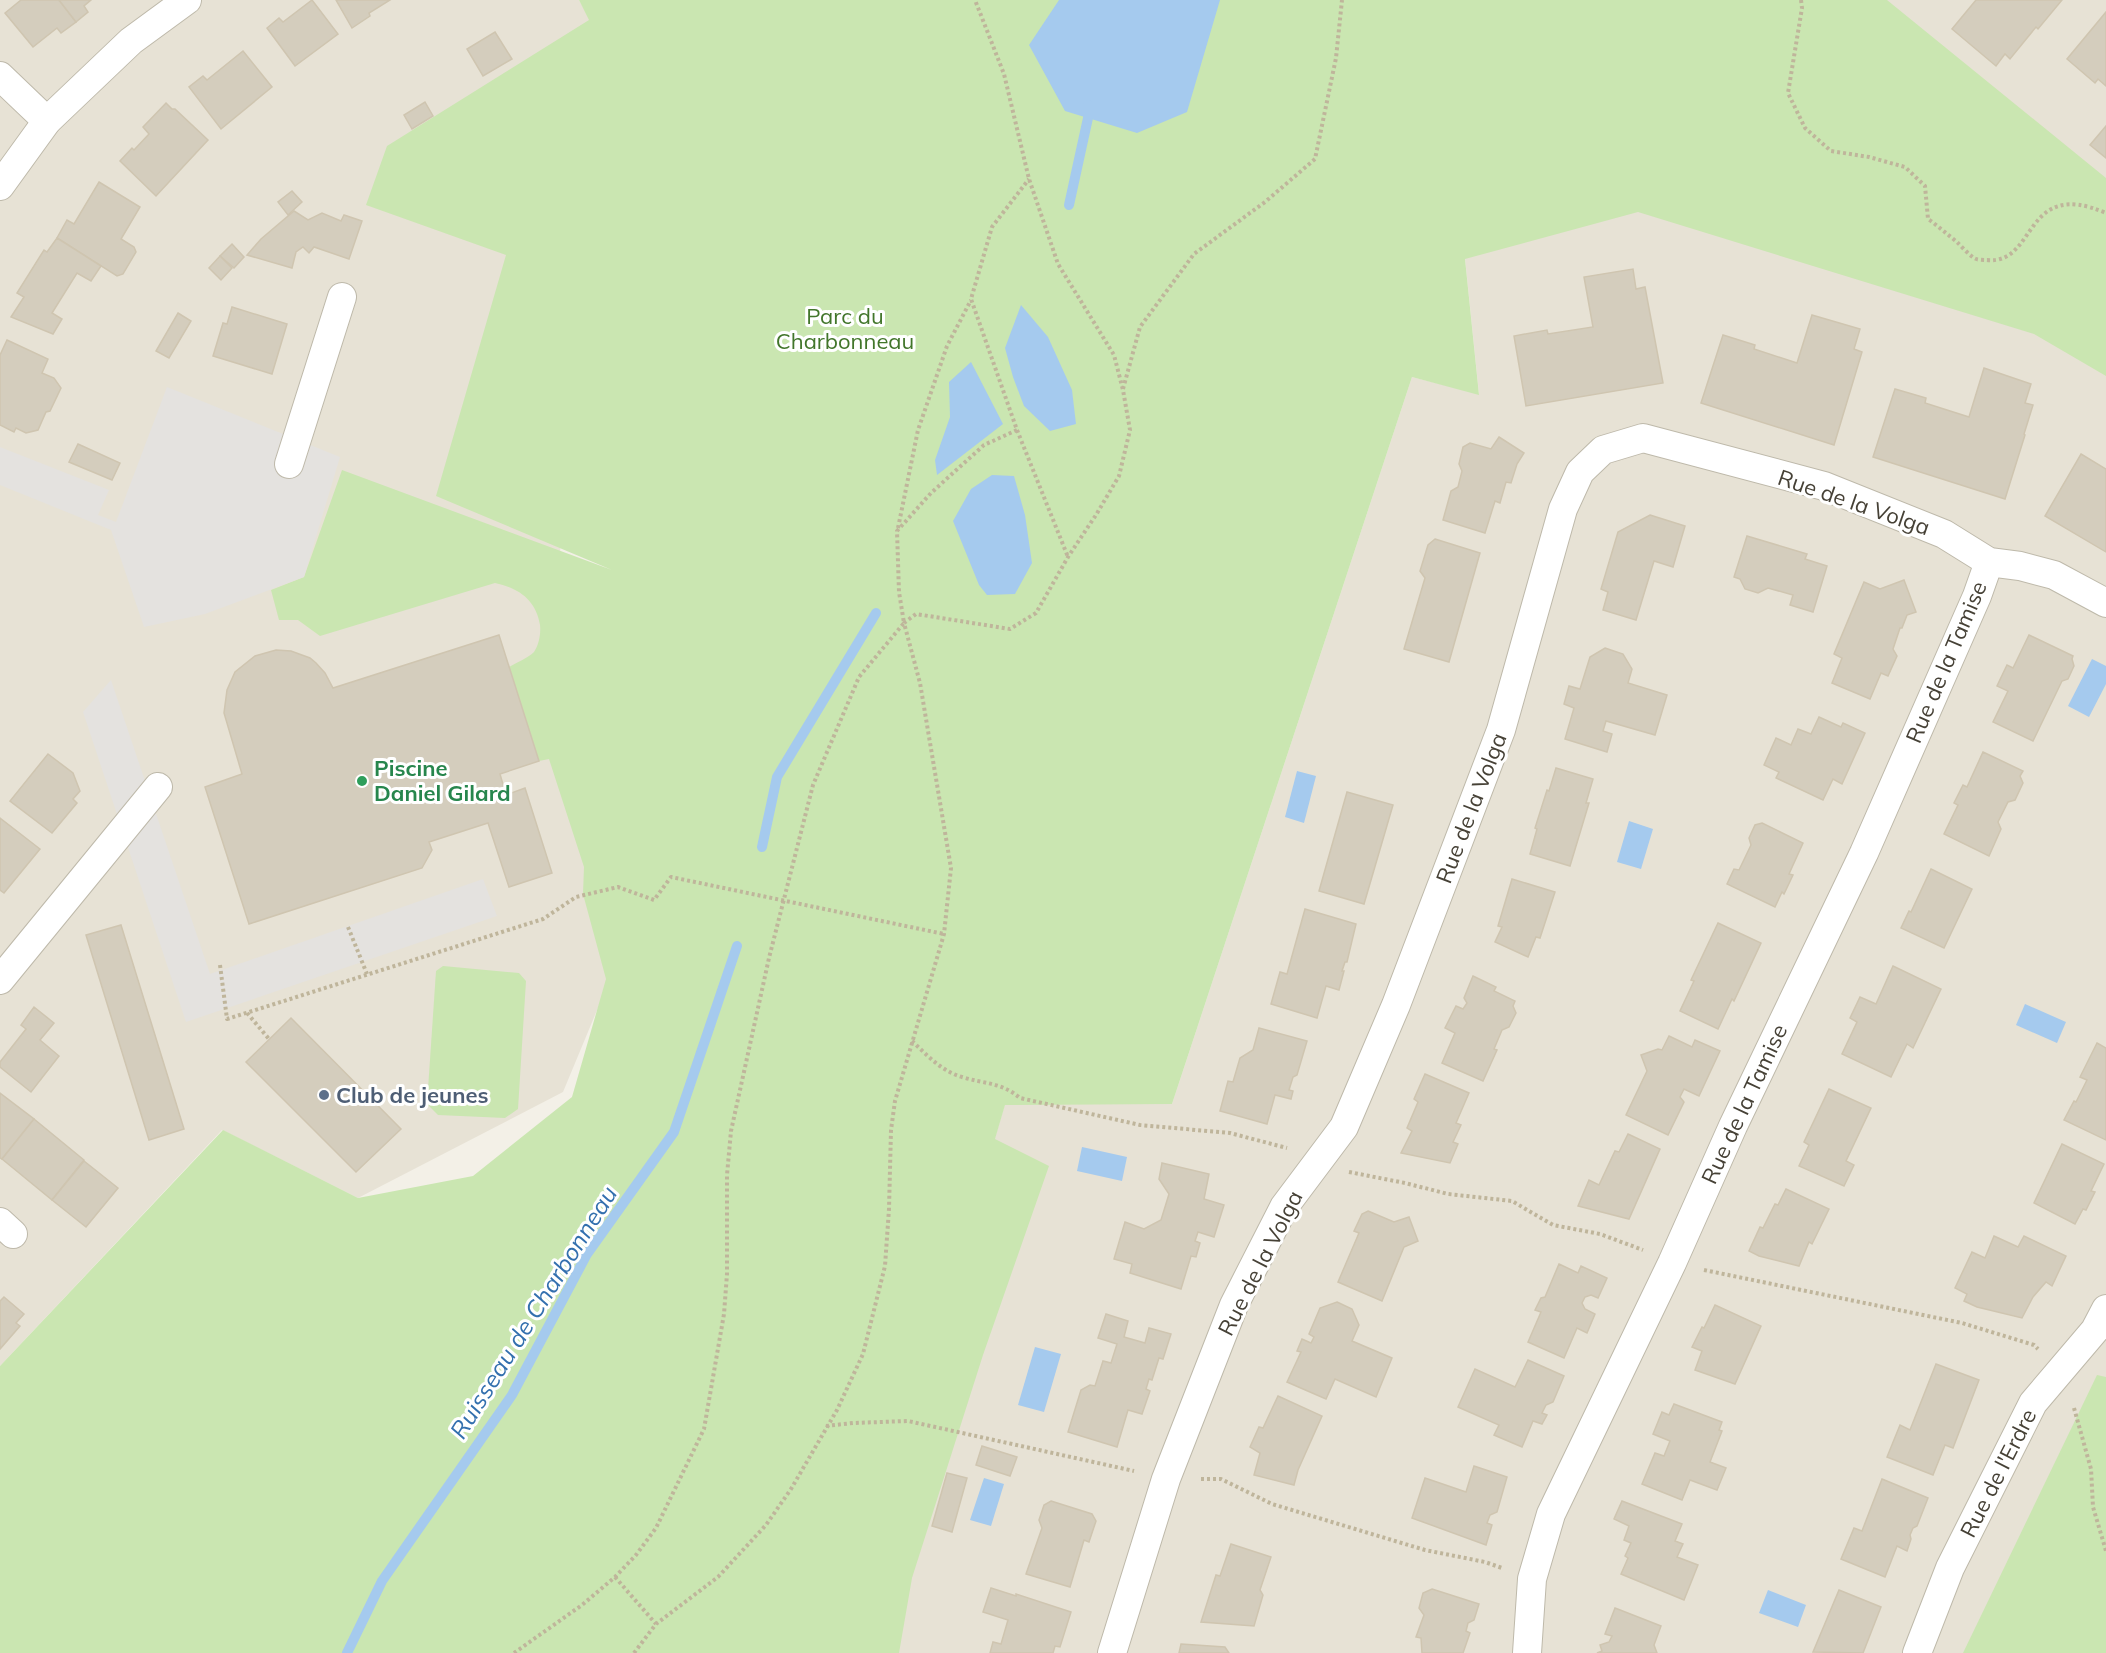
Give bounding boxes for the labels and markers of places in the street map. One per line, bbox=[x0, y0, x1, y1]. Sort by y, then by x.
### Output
place label: Piscine Daniel Gilard bbox=[374, 754, 511, 807]
marker: Piscine Daniel Gilard bbox=[355, 774, 369, 788]
place label: Club de jeunes bbox=[336, 1081, 489, 1109]
marker: Club de jeunes bbox=[317, 1088, 331, 1102]

